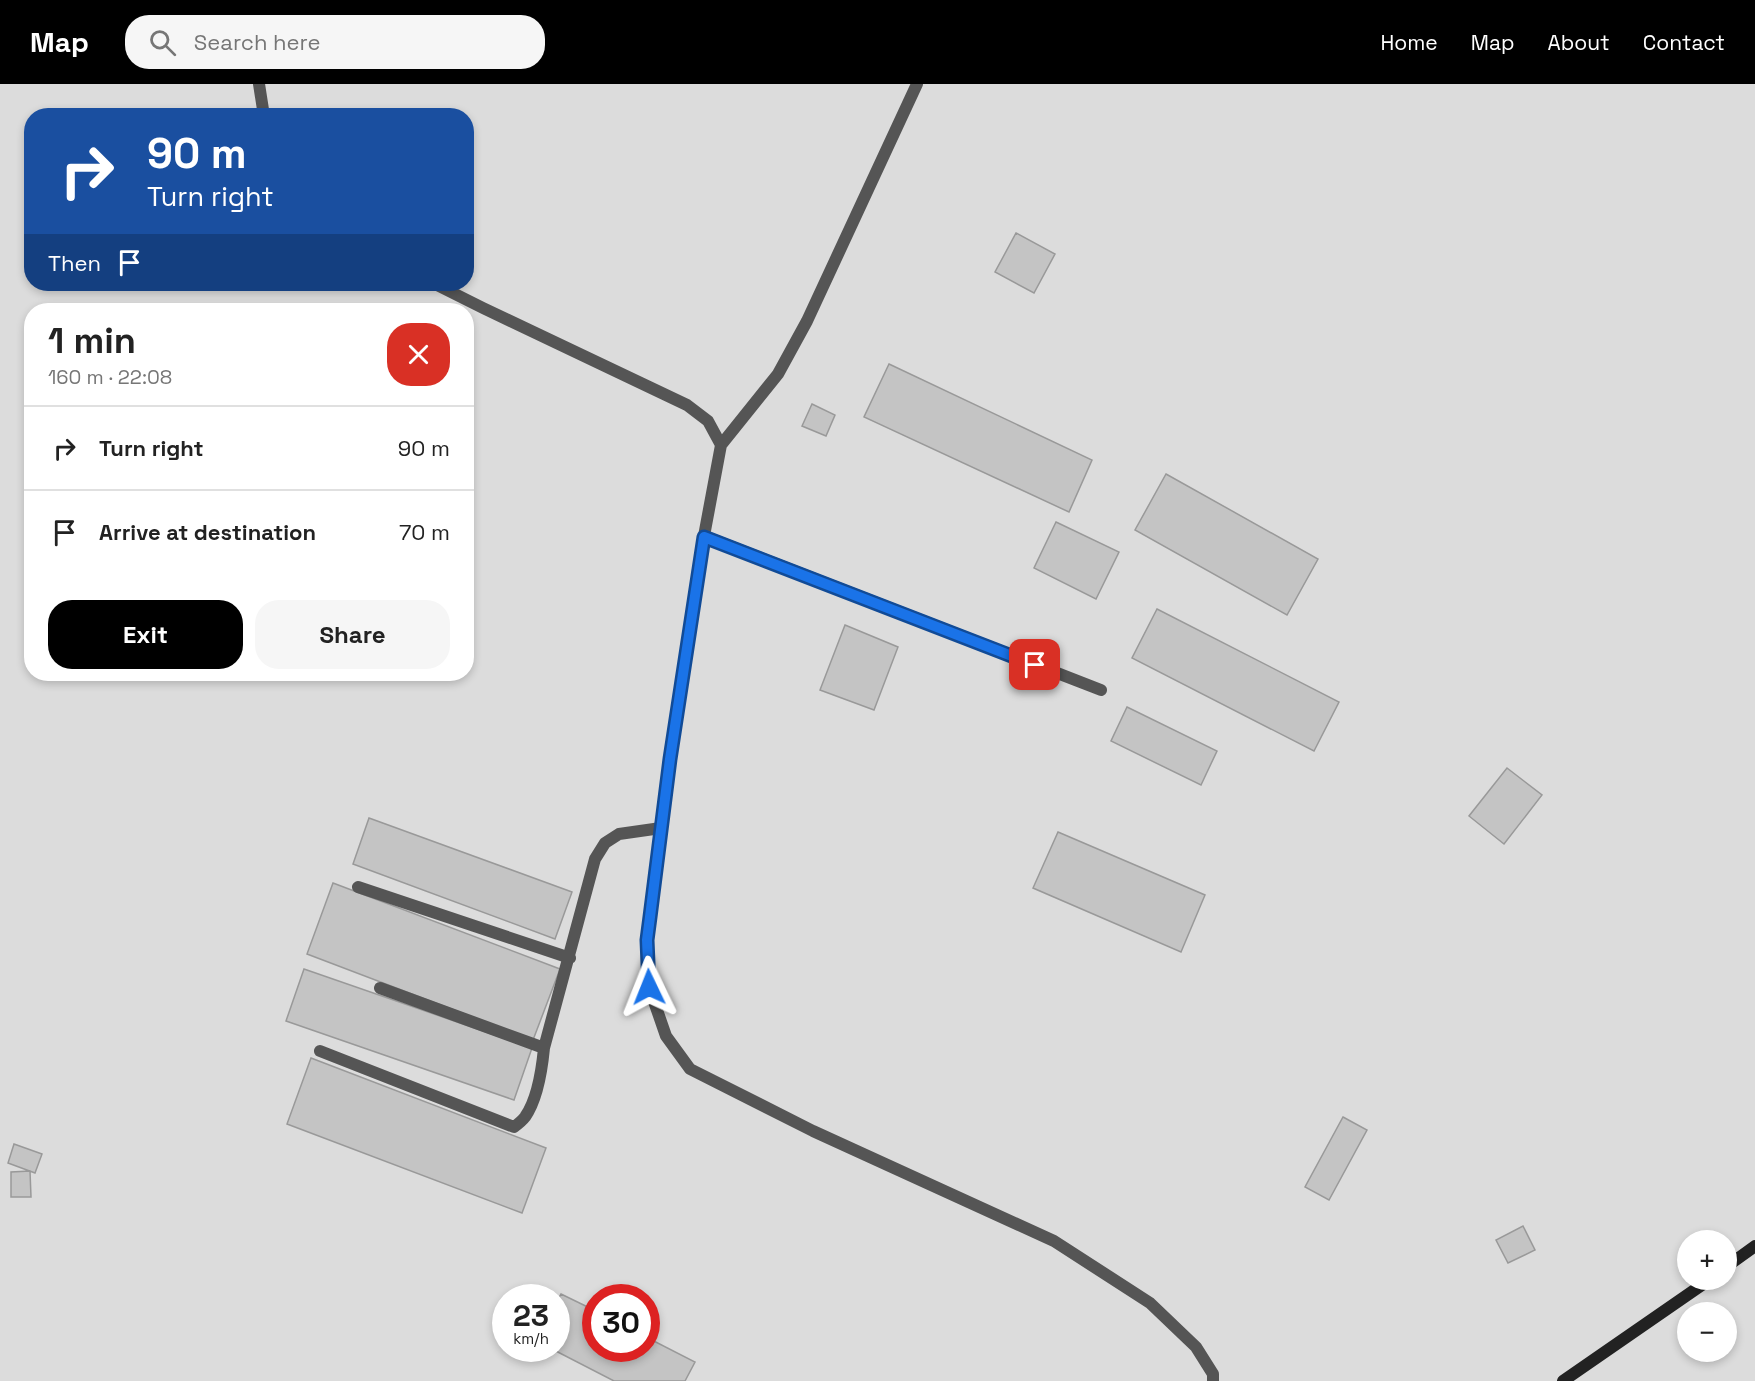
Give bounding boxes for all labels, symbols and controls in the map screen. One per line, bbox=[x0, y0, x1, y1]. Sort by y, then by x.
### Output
search box bbox=[125, 15, 545, 69]
text: Map bbox=[30, 24, 89, 60]
icon: search bbox=[146, 26, 179, 59]
text: Search here bbox=[194, 28, 321, 56]
text: Home bbox=[1380, 29, 1438, 56]
text: Map bbox=[1471, 29, 1515, 56]
text: About bbox=[1548, 29, 1610, 56]
text: Contact bbox=[1643, 29, 1725, 56]
text: 90 m bbox=[147, 127, 247, 180]
icon: right bbox=[48, 132, 126, 210]
text: Turn right bbox=[147, 179, 274, 214]
icon: arrive bbox=[113, 246, 146, 279]
text: Then bbox=[48, 249, 101, 277]
text: 1 min bbox=[48, 318, 136, 364]
button: close bbox=[387, 323, 450, 386]
text: 160 m · 22:08 bbox=[48, 364, 172, 390]
icon: right bbox=[48, 432, 81, 465]
text: Turn right bbox=[99, 434, 204, 462]
text: 90 m bbox=[398, 434, 450, 462]
icon: arrive bbox=[48, 516, 81, 549]
text: Arrive at destination bbox=[99, 518, 316, 546]
text: 70 m bbox=[399, 518, 450, 546]
button: Exit bbox=[48, 600, 243, 669]
button: Share bbox=[255, 600, 450, 669]
pin bbox=[1009, 639, 1060, 690]
icon: arrive bbox=[1018, 648, 1051, 681]
position arrow bbox=[617, 955, 681, 1019]
map controls bbox=[1677, 1230, 1737, 1362]
button: + bbox=[1677, 1230, 1737, 1290]
speed limit sign: 30 bbox=[582, 1284, 660, 1362]
text: 23 bbox=[513, 1296, 549, 1335]
button: − bbox=[1677, 1302, 1737, 1362]
text: km/h bbox=[513, 1329, 549, 1348]

